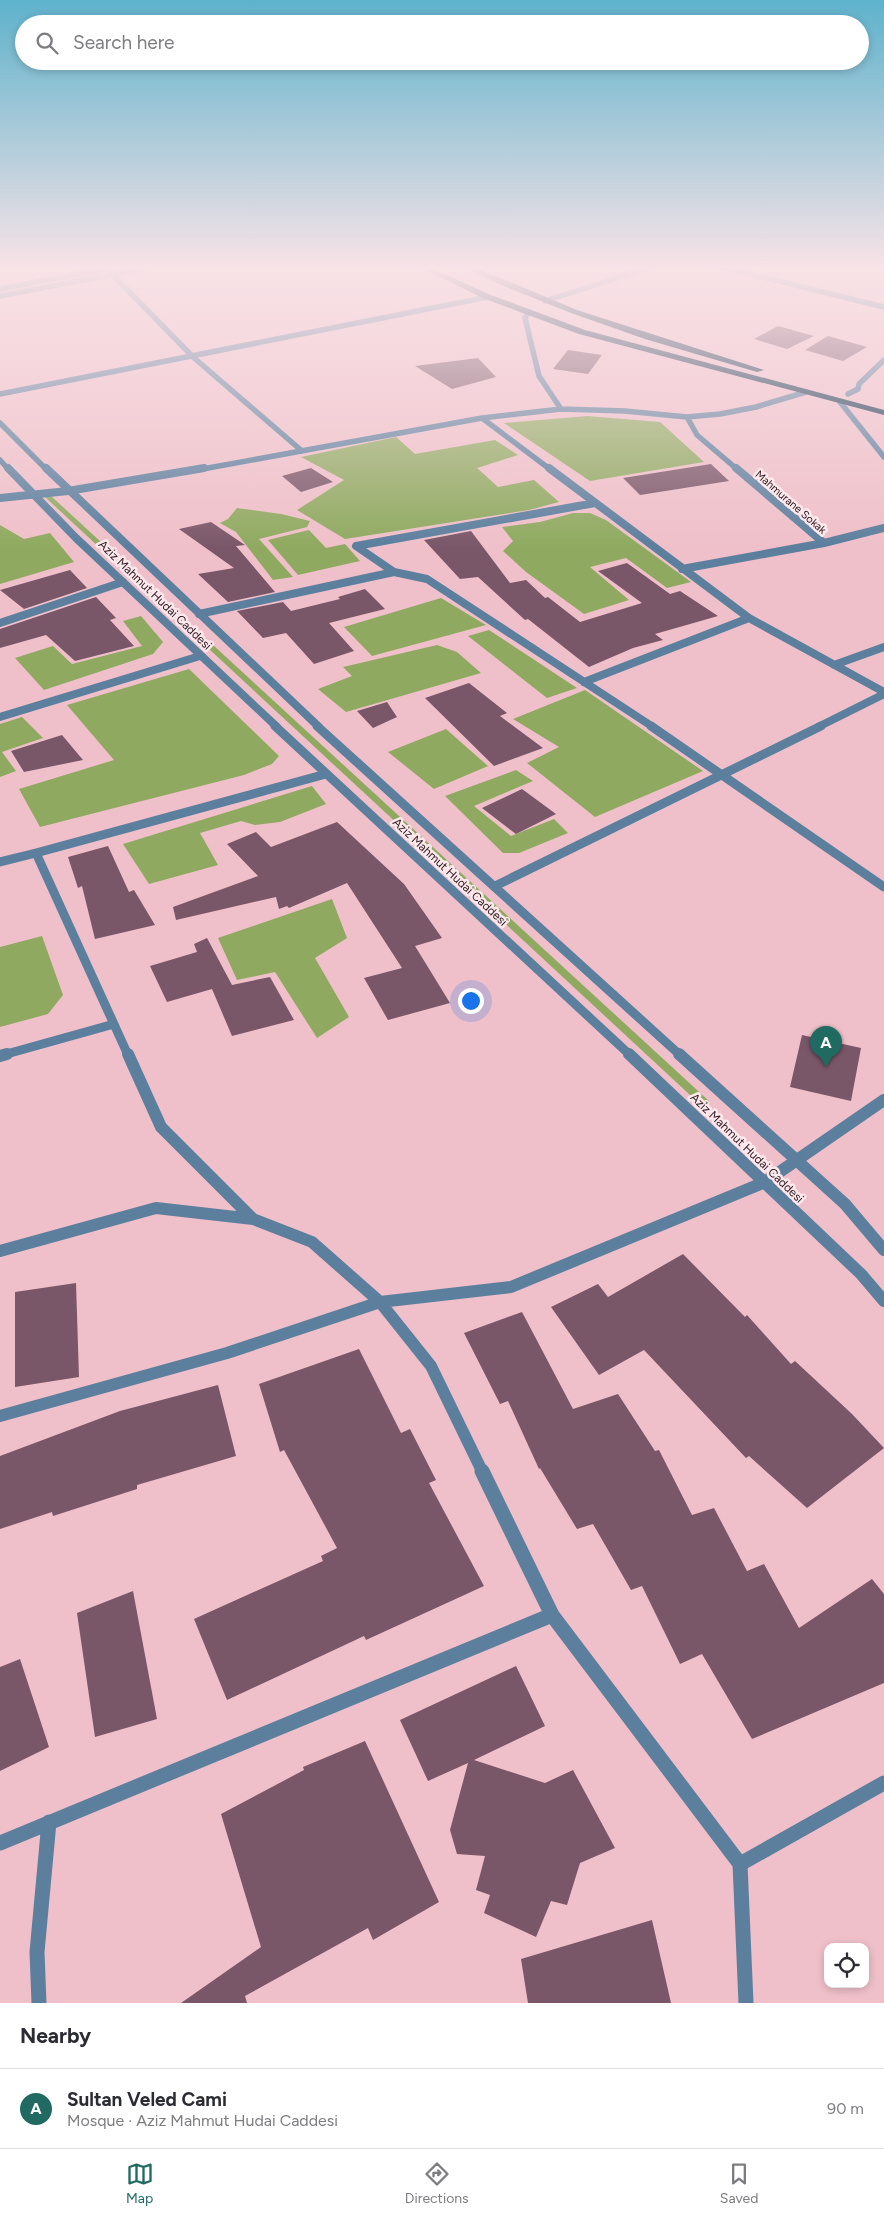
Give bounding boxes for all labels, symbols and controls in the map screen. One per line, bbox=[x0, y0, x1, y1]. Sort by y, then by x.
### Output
search box bbox=[15, 15, 869, 70]
icon: search bbox=[33, 29, 61, 57]
text: Search here bbox=[73, 31, 175, 54]
street label: Mahmurane Sokak bbox=[752, 468, 829, 537]
street label: Aziz Mahmut Hudai Caddesi bbox=[96, 537, 214, 653]
street label: Aziz Mahmut Hudai Caddesi bbox=[390, 815, 510, 929]
your location bbox=[458, 988, 484, 1014]
pin: A bbox=[810, 1026, 842, 1067]
street label: Aziz Mahmut Hudai Caddesi bbox=[688, 1090, 806, 1206]
map controls bbox=[824, 1943, 869, 1988]
button: locate bbox=[824, 1943, 869, 1988]
text: Nearby bbox=[20, 2023, 91, 2048]
text: Sultan Veled Cami bbox=[67, 2088, 227, 2111]
text: A bbox=[30, 2099, 42, 2118]
text: 90 m bbox=[827, 2099, 864, 2118]
text: Mosque · Aziz Mahmut Hudai Caddesi bbox=[67, 2111, 338, 2130]
tab: Map bbox=[126, 2160, 154, 2207]
tab: Directions bbox=[405, 2160, 469, 2207]
tab: Saved bbox=[720, 2160, 758, 2207]

